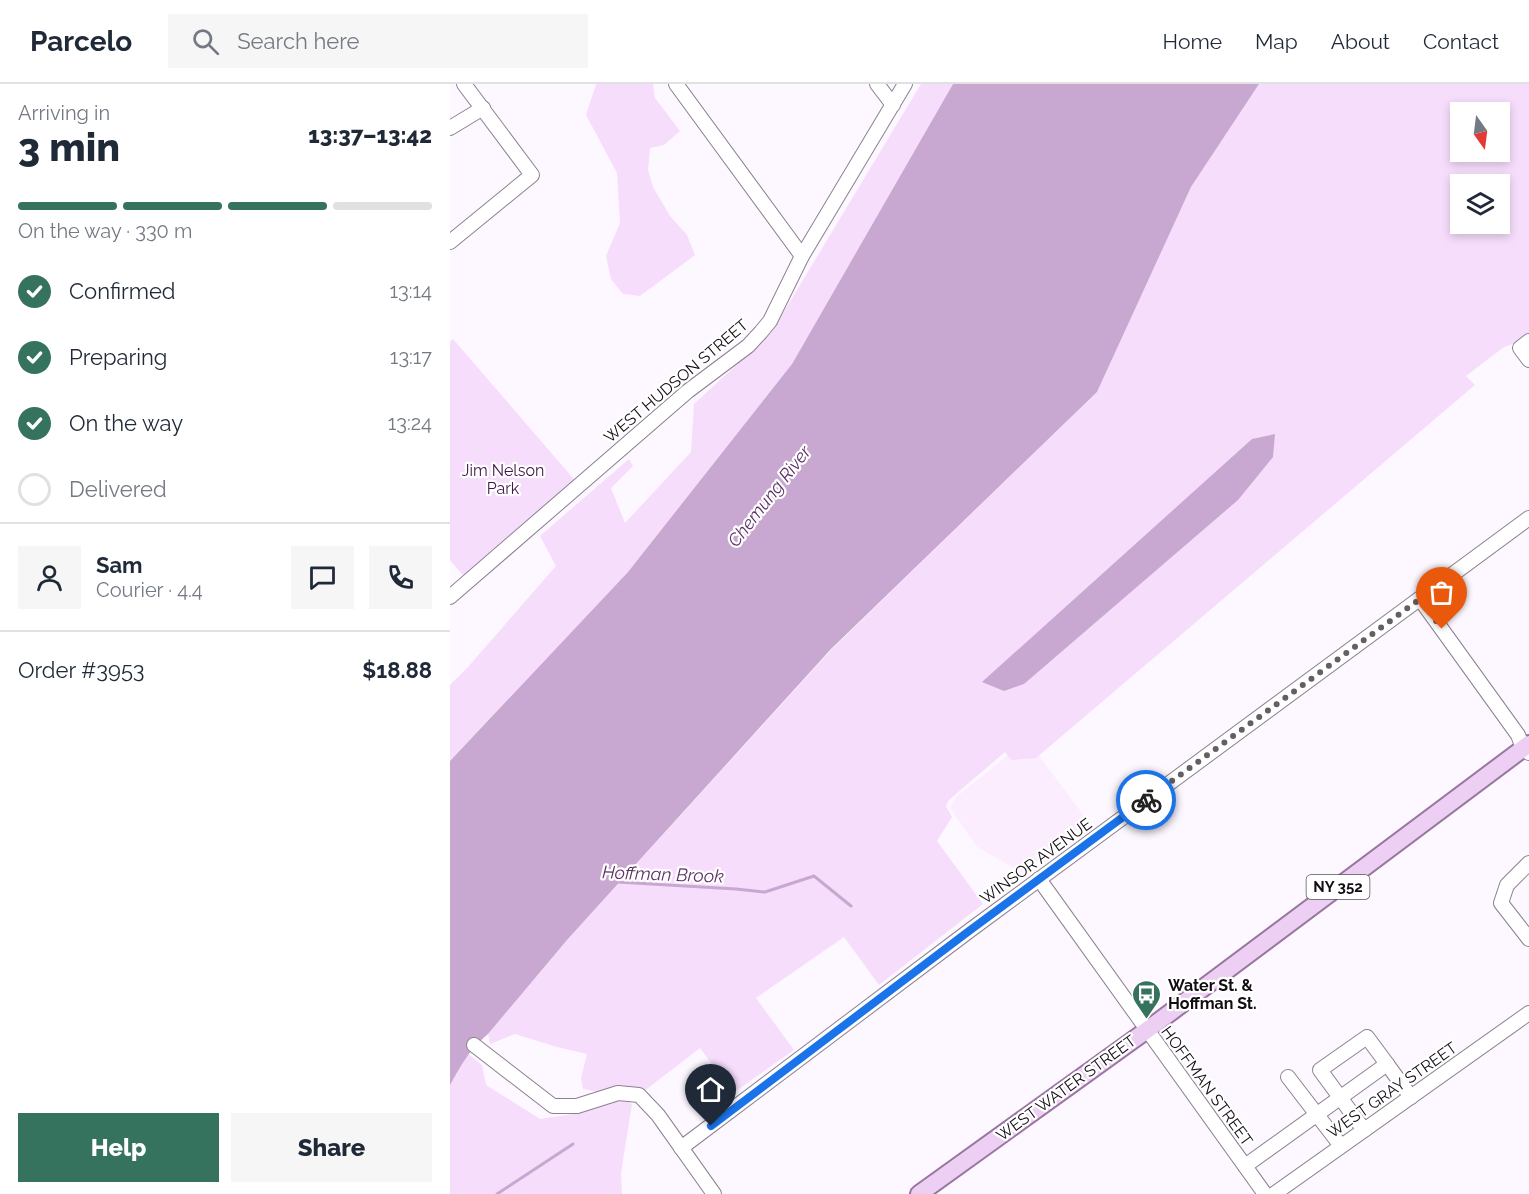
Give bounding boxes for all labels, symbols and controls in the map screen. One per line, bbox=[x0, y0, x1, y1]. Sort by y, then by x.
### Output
search box bbox=[168, 14, 588, 68]
text: Parcelo bbox=[30, 25, 132, 58]
icon: search bbox=[189, 25, 222, 58]
text: Search here bbox=[237, 28, 359, 54]
text: Home bbox=[1163, 29, 1222, 54]
text: Map bbox=[1255, 29, 1298, 54]
text: About bbox=[1331, 29, 1390, 54]
text: Contact bbox=[1423, 29, 1499, 54]
text: Arriving in bbox=[18, 101, 110, 125]
north arrow bbox=[1450, 102, 1510, 162]
map controls bbox=[1450, 102, 1510, 234]
text: 13:37–13:42 bbox=[308, 122, 432, 148]
text: 3 min bbox=[18, 124, 120, 170]
button: layers bbox=[1450, 174, 1510, 234]
text: On the way · 330 m bbox=[18, 219, 192, 243]
icon: check bbox=[18, 275, 51, 308]
text: Confirmed bbox=[69, 278, 176, 304]
text: 13:14 bbox=[390, 279, 432, 303]
street label: WEST HUDSON STREET bbox=[600, 315, 752, 447]
icon: check bbox=[18, 341, 51, 374]
text: Preparing bbox=[69, 344, 167, 370]
text: 13:17 bbox=[390, 345, 432, 369]
icon: check bbox=[18, 407, 51, 440]
text: On the way bbox=[69, 410, 183, 436]
text: 13:24 bbox=[388, 411, 432, 435]
water label: Chemung River bbox=[723, 441, 815, 551]
park label: Jim Nelson Park bbox=[462, 461, 544, 498]
text: Delivered bbox=[69, 476, 167, 502]
button: person bbox=[18, 546, 81, 609]
button: chat bbox=[291, 546, 354, 609]
button: phone bbox=[369, 546, 432, 609]
text: Sam bbox=[96, 552, 143, 578]
pin bbox=[1416, 567, 1467, 629]
icon: bag bbox=[1425, 576, 1458, 609]
text: Courier · 4.4 bbox=[96, 578, 203, 602]
text: Order #3953 bbox=[18, 657, 145, 683]
text: $18.88 bbox=[362, 657, 432, 683]
courier bbox=[1116, 770, 1176, 830]
icon: bike bbox=[1130, 784, 1163, 817]
street label: WINSOR AVENUE bbox=[976, 814, 1096, 908]
water label: Hoffman Brook bbox=[602, 861, 725, 887]
road number: NY 352 bbox=[1306, 875, 1370, 899]
place label: Water St. & Hoffman St. bbox=[1168, 976, 1257, 1013]
bus stop icon: Water St. & Hoffman St. bbox=[1131, 978, 1163, 1020]
street label: HOFFMAN STREET bbox=[1157, 1023, 1257, 1150]
street label: WEST WATER STREET bbox=[993, 1031, 1140, 1145]
street label: WEST GRAY STREET bbox=[1324, 1038, 1461, 1142]
pin bbox=[685, 1064, 736, 1126]
icon: home bbox=[694, 1073, 727, 1106]
button: Help bbox=[18, 1113, 219, 1182]
button: Share bbox=[231, 1113, 432, 1182]

